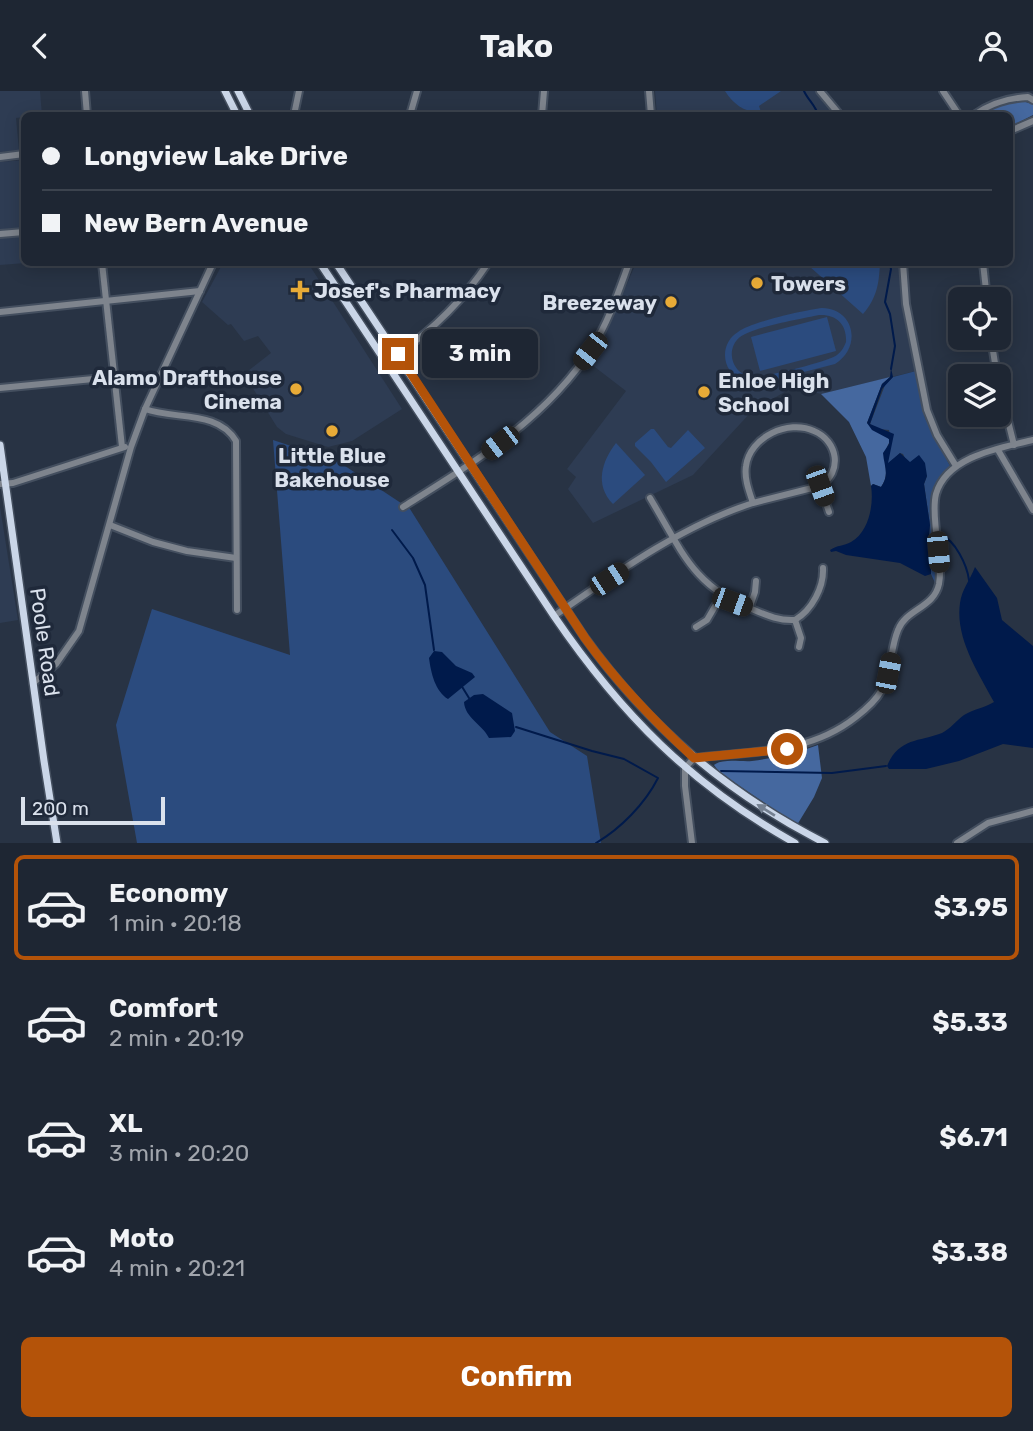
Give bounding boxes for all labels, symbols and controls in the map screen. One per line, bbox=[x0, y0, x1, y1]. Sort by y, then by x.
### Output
icon: back bbox=[21, 27, 59, 65]
text: Tako bbox=[480, 27, 553, 65]
icon: person bbox=[974, 27, 1012, 65]
text: Longview Lake Drive bbox=[84, 141, 348, 172]
text: New Bern Avenue bbox=[84, 208, 309, 239]
place label: Towers bbox=[771, 271, 846, 296]
marker: Towers bbox=[749, 275, 765, 291]
place label: Josef's Pharmacy bbox=[314, 278, 502, 303]
marker: Josef's Pharmacy bbox=[292, 282, 308, 298]
map controls bbox=[948, 287, 1011, 427]
button: locate bbox=[948, 287, 1011, 350]
place label: Breezeway bbox=[542, 290, 657, 315]
marker: Breezeway bbox=[663, 294, 679, 310]
car bbox=[569, 328, 612, 374]
callout: 3 min bbox=[422, 329, 538, 379]
route end bbox=[382, 338, 414, 370]
text: 3 min bbox=[449, 339, 511, 367]
button: layers bbox=[948, 364, 1011, 427]
place label: Alamo Drafthouse Cinema bbox=[92, 365, 282, 414]
place label: Enloe High School bbox=[718, 368, 829, 417]
marker: Alamo Drafthouse Cinema bbox=[288, 381, 304, 397]
marker: Enloe High School bbox=[696, 384, 712, 400]
car bbox=[477, 422, 524, 464]
marker: Little Blue Bakehouse bbox=[324, 423, 340, 439]
place label: Little Blue Bakehouse bbox=[274, 443, 390, 492]
car bbox=[803, 463, 838, 509]
car bbox=[926, 530, 951, 574]
car bbox=[586, 559, 633, 599]
car bbox=[709, 585, 756, 619]
street label: Poole Road bbox=[25, 586, 65, 698]
car bbox=[874, 650, 903, 696]
route start bbox=[771, 733, 803, 765]
scale bar bbox=[21, 794, 164, 826]
text: 200 m bbox=[32, 797, 89, 820]
one-way arrow bbox=[756, 804, 775, 816]
icon: car bbox=[25, 876, 88, 939]
text: Economy bbox=[109, 878, 228, 909]
text: $3.95 bbox=[934, 892, 1008, 923]
text: 1 min · 20:18 bbox=[109, 909, 242, 937]
icon: car bbox=[25, 991, 88, 1054]
text: Comfort bbox=[109, 993, 218, 1024]
text: $5.33 bbox=[932, 1007, 1008, 1038]
text: 2 min · 20:19 bbox=[109, 1024, 244, 1052]
icon: car bbox=[25, 1106, 88, 1169]
text: XL bbox=[109, 1108, 142, 1139]
text: $6.71 bbox=[939, 1122, 1008, 1153]
text: 3 min · 20:20 bbox=[109, 1139, 249, 1167]
icon: car bbox=[25, 1221, 88, 1284]
text: Moto bbox=[109, 1223, 174, 1254]
text: $3.38 bbox=[931, 1237, 1008, 1268]
text: 4 min · 20:21 bbox=[109, 1254, 245, 1282]
button: Confirm bbox=[21, 1337, 1012, 1417]

